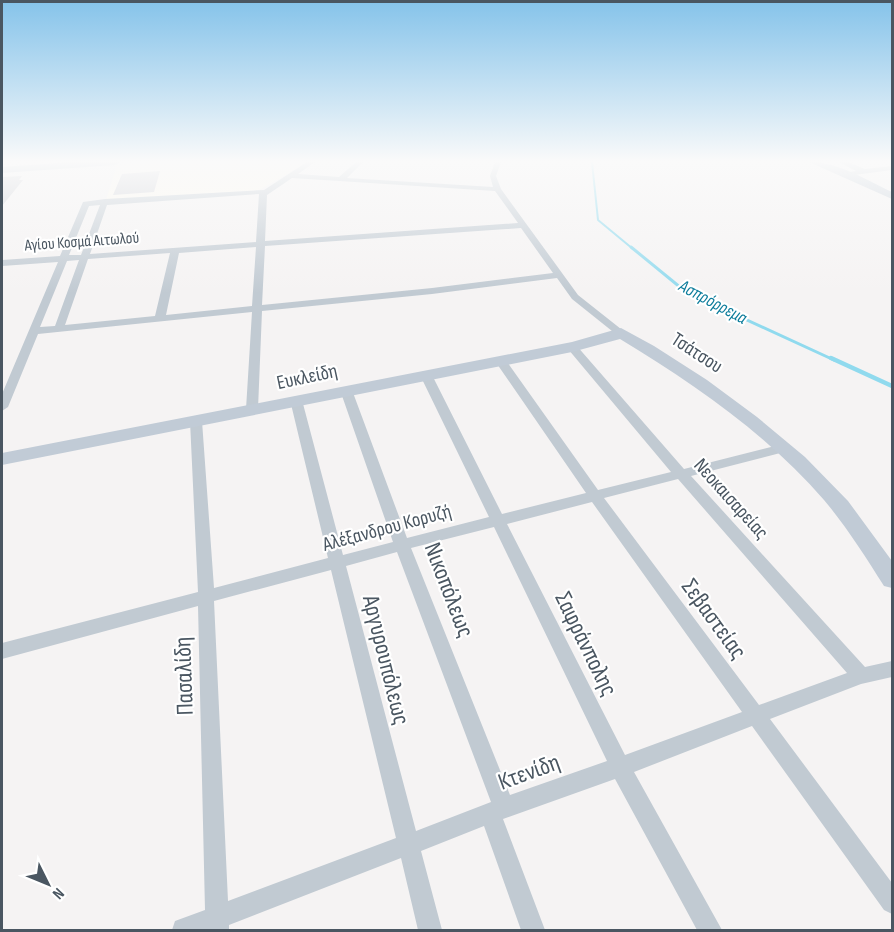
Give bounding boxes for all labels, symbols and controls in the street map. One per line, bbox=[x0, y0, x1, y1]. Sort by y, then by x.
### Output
street label: Αγίου Κοσμά Αιτωλού bbox=[23, 229, 140, 256]
water label: Ασπρόρρεμα bbox=[675, 275, 751, 329]
street label: Τσάτσου bbox=[667, 328, 727, 378]
street label: Ευκλείδη bbox=[274, 359, 340, 395]
street label: Νεοκαισαρείας bbox=[689, 454, 774, 544]
street label: Αλέξανδρου Κορυζή bbox=[319, 499, 454, 557]
street label: Νικοπόλεως bbox=[418, 538, 480, 642]
street label: Σεβαστείας bbox=[675, 573, 753, 665]
street label: Σαφράνπολης bbox=[548, 587, 624, 701]
street label: Αργυρουπόλεως bbox=[356, 591, 416, 728]
street label: Πασαλίδη bbox=[168, 636, 200, 716]
street label: Κτενίδη bbox=[494, 748, 564, 796]
north arrow bbox=[18, 854, 78, 914]
text: N bbox=[48, 884, 68, 903]

